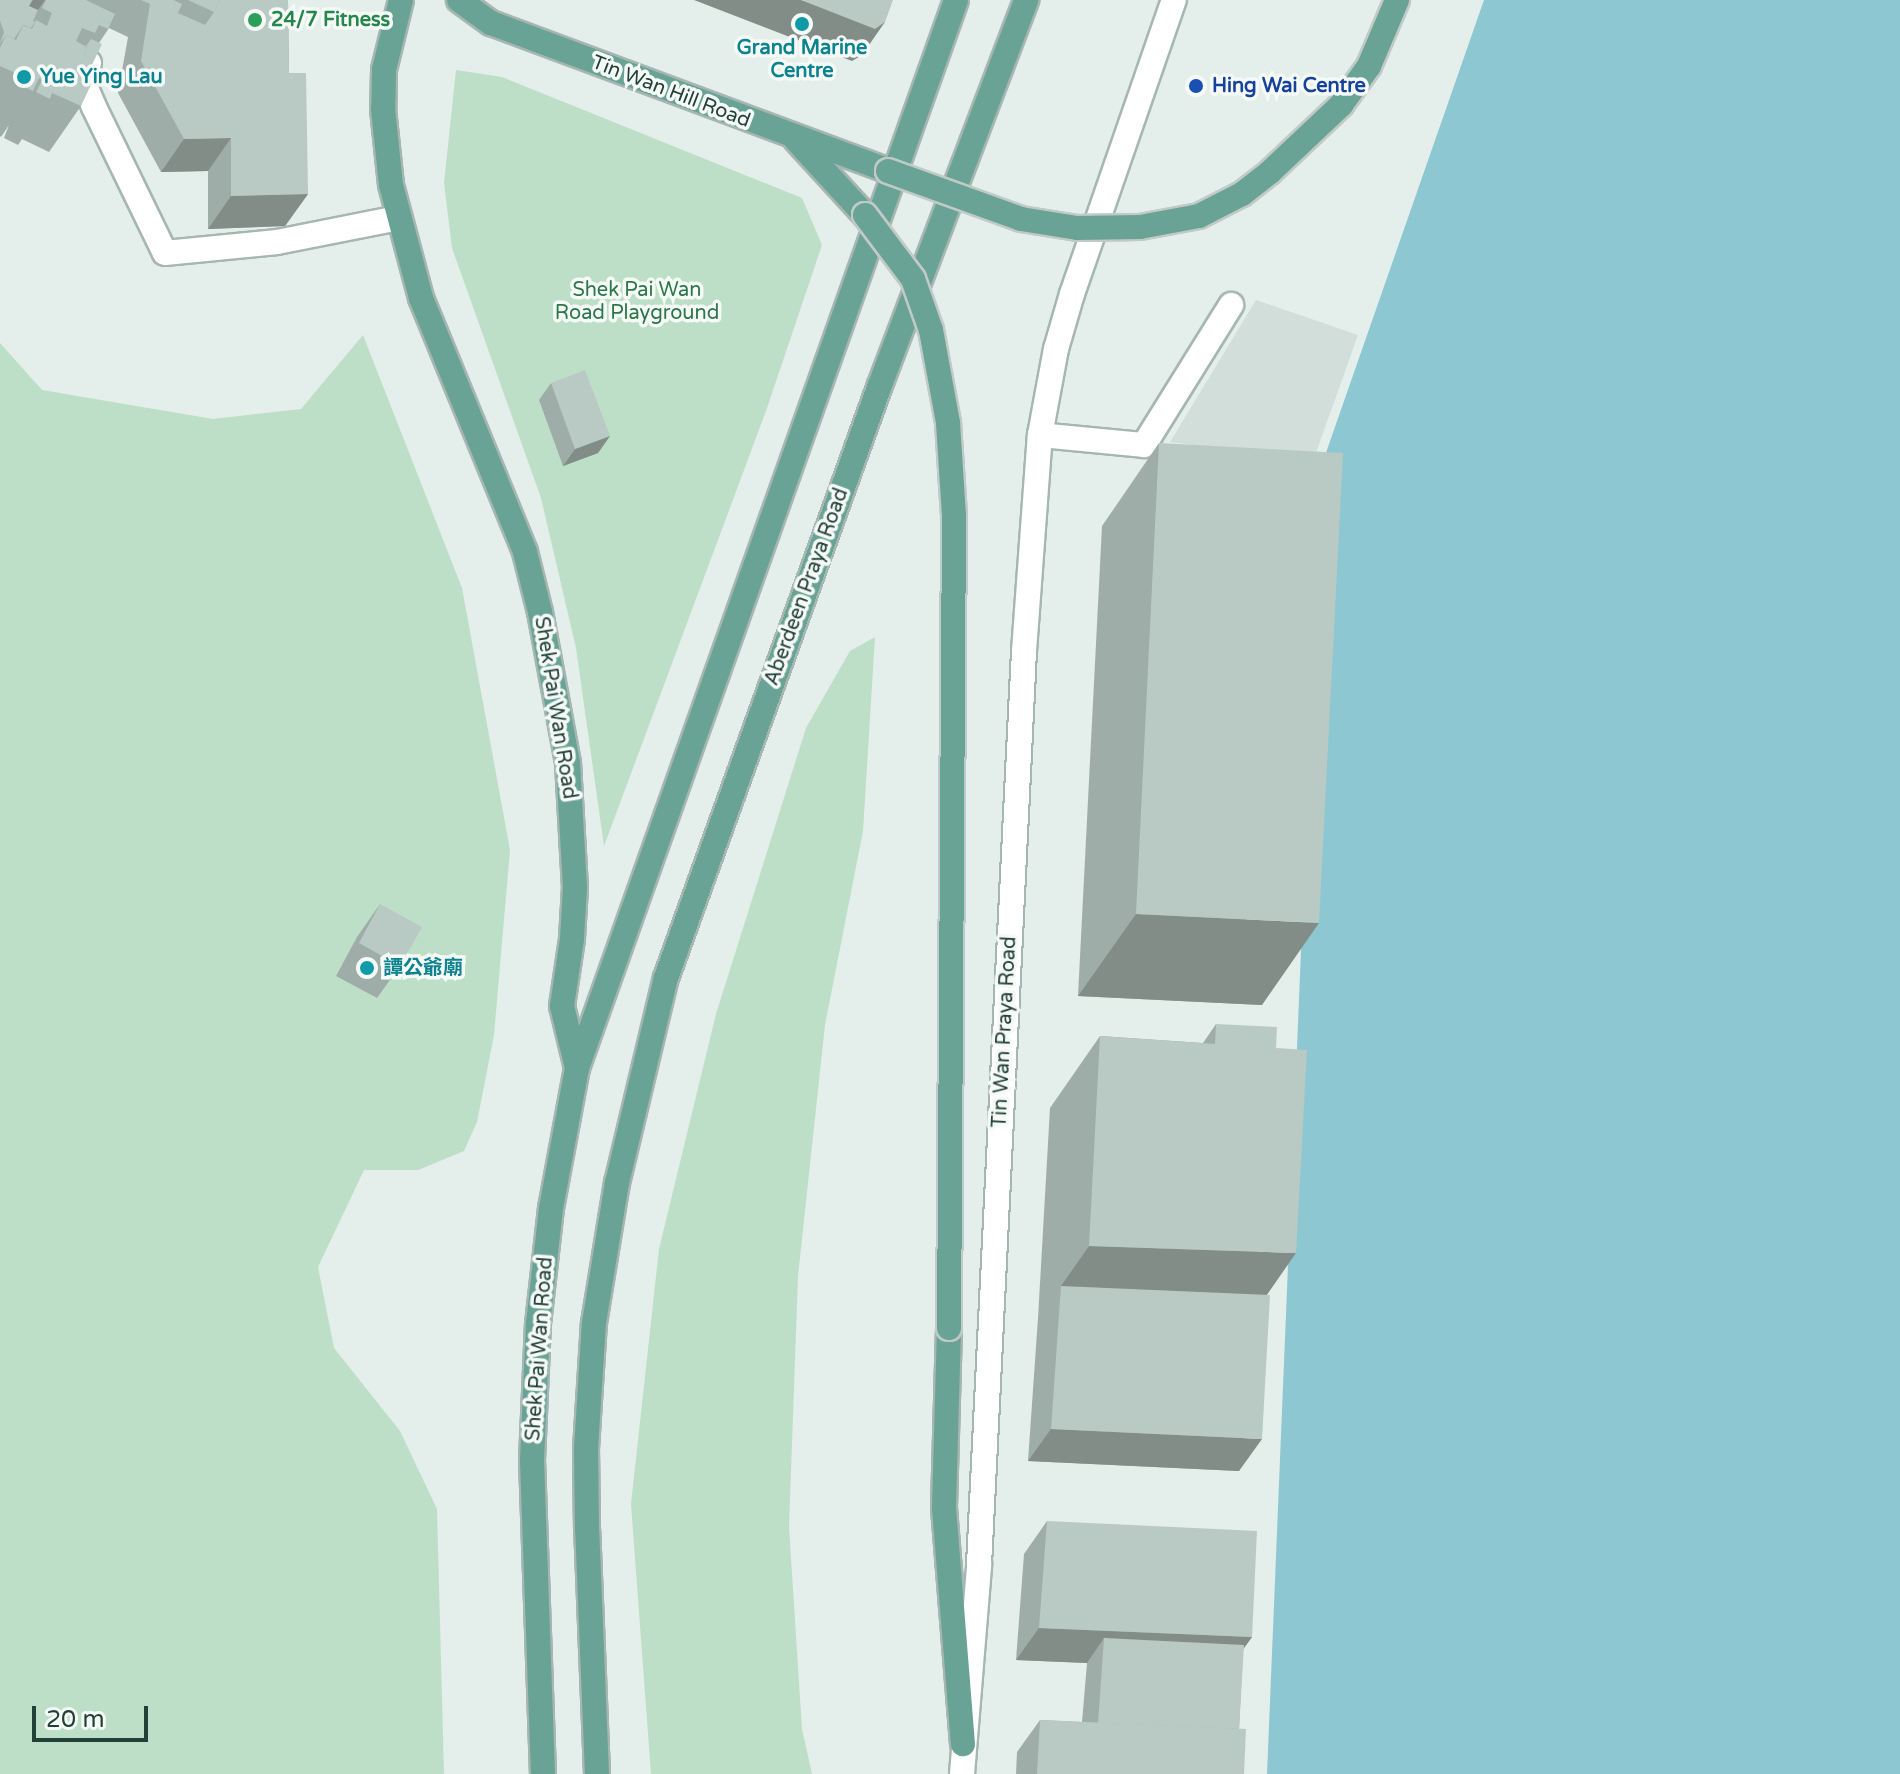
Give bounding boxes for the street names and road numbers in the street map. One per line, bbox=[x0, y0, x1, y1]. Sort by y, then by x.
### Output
street label: Tin Wan Hill Road bbox=[588, 51, 754, 133]
street label: Aberdeen Praya Road bbox=[760, 485, 854, 689]
street label: Shek Pai Wan Road bbox=[529, 615, 581, 801]
street label: Tin Wan Praya Road bbox=[988, 936, 1022, 1128]
street label: Shek Pai Wan Road bbox=[522, 1256, 558, 1442]

